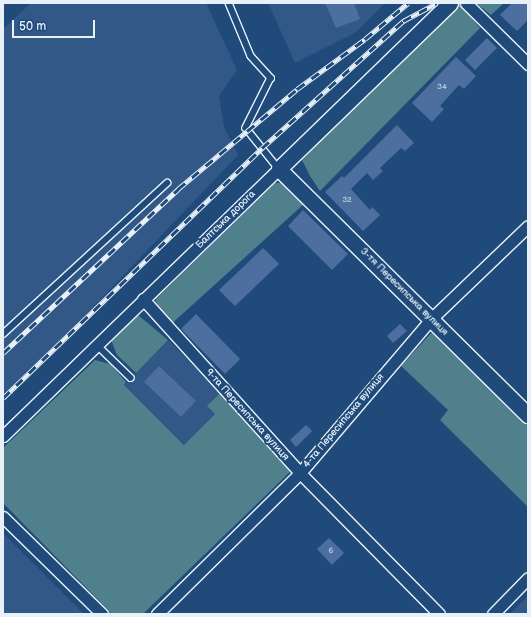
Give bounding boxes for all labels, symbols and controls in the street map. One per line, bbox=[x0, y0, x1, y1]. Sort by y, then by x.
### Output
scale bar bbox=[14, 12, 97, 38]
text: 50 m bbox=[19, 19, 46, 34]
house number: 34 bbox=[437, 82, 447, 92]
street label: Балтська дорога bbox=[194, 188, 258, 252]
house number: 32 bbox=[342, 195, 352, 205]
street label: 3-тя Пересипська вулиця bbox=[358, 246, 450, 338]
street label: 9-та Пересипська вулиця bbox=[203, 367, 291, 463]
street label: 4-та Пересипська вулиця bbox=[301, 371, 387, 471]
house number: 6 bbox=[329, 546, 333, 556]

